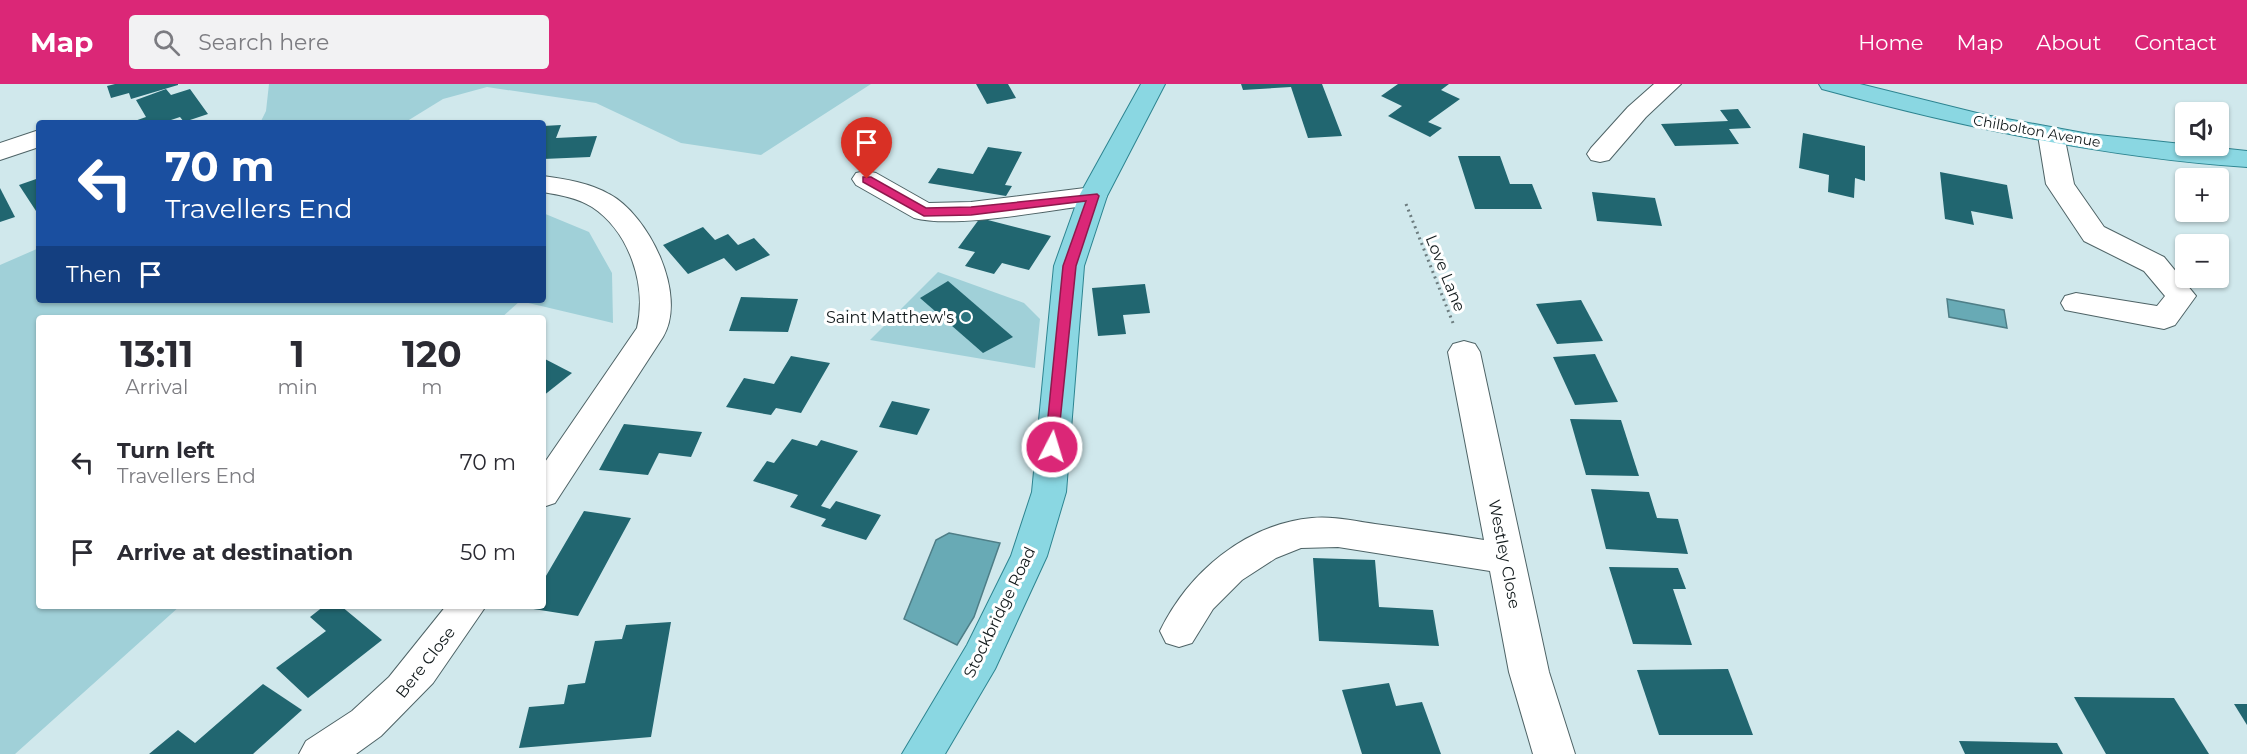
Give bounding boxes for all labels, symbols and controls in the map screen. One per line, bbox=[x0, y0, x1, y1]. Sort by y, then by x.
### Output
search box bbox=[129, 15, 549, 69]
text: Map bbox=[30, 25, 93, 59]
icon: search bbox=[150, 26, 183, 59]
text: Search here bbox=[198, 29, 329, 56]
text: Home bbox=[1858, 30, 1923, 55]
text: Map bbox=[1956, 30, 2003, 55]
text: About bbox=[2036, 30, 2101, 55]
text: Contact bbox=[2134, 30, 2217, 55]
map controls bbox=[2175, 102, 2229, 288]
button: sound bbox=[2175, 102, 2229, 156]
street label: Chilbolton Avenue bbox=[1972, 111, 2102, 151]
pin bbox=[841, 117, 892, 179]
icon: arrive bbox=[850, 126, 883, 159]
text: 70 m bbox=[165, 140, 275, 192]
icon: left bbox=[66, 144, 144, 222]
button: + bbox=[2175, 168, 2229, 222]
text: Travellers End bbox=[165, 192, 353, 225]
street label: Love Lane bbox=[1422, 232, 1469, 314]
button: − bbox=[2175, 234, 2229, 288]
icon: arrive bbox=[134, 258, 167, 291]
text: Then bbox=[66, 261, 122, 288]
place label: Saint Matthew's bbox=[826, 308, 954, 327]
marker: Saint Matthew's bbox=[959, 310, 973, 324]
text: 13:11 bbox=[120, 332, 193, 376]
text: 1 bbox=[291, 332, 305, 376]
text: 120 bbox=[402, 332, 462, 376]
text: Arrival bbox=[125, 375, 188, 399]
text: min bbox=[278, 375, 318, 399]
text: m bbox=[421, 375, 442, 399]
position arrow bbox=[1020, 415, 1084, 479]
text: Turn left bbox=[117, 437, 215, 464]
icon: left bbox=[66, 446, 99, 479]
text: 70 m bbox=[460, 449, 516, 476]
text: Travellers End bbox=[117, 464, 256, 488]
street label: Westley Close bbox=[1485, 498, 1524, 610]
icon: arrive bbox=[66, 536, 99, 569]
text: Arrive at destination bbox=[117, 539, 353, 566]
text: 50 m bbox=[460, 539, 516, 566]
street label: Stockbridge Road bbox=[959, 544, 1039, 681]
street label: Bere Close bbox=[392, 623, 459, 702]

